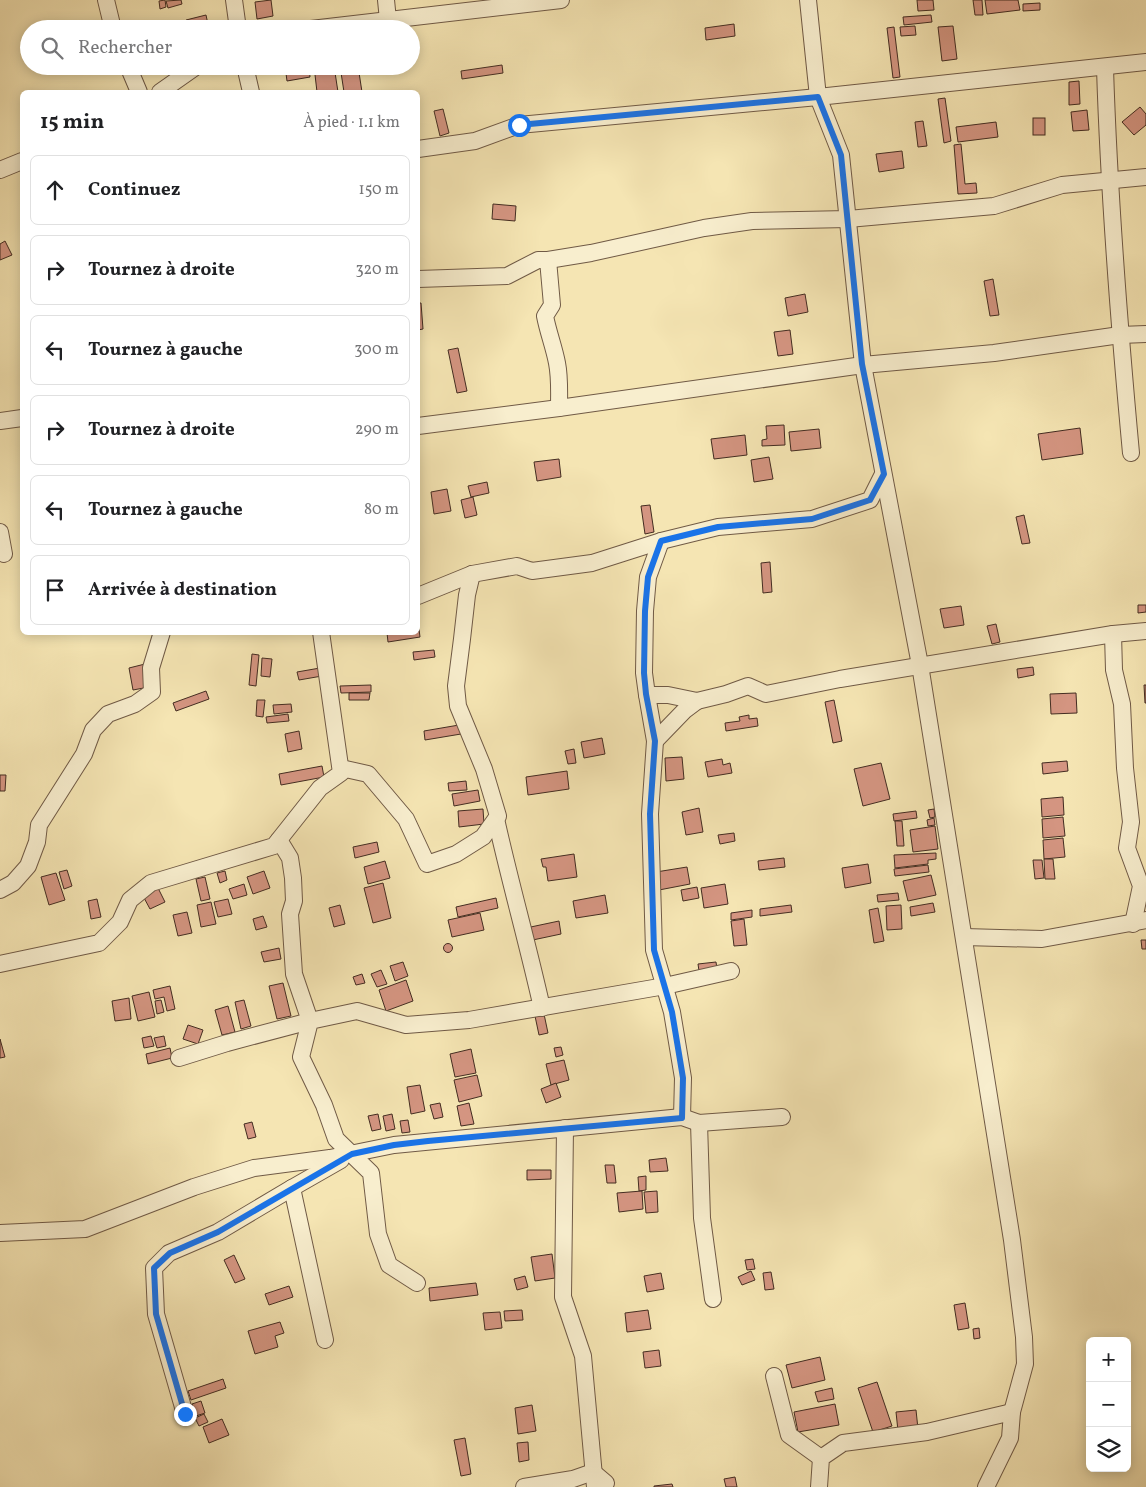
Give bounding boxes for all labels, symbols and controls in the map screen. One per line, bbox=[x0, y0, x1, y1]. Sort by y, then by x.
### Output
search box bbox=[20, 20, 420, 75]
icon: search bbox=[38, 34, 66, 62]
text: Rechercher bbox=[78, 35, 172, 61]
text: 15 min bbox=[40, 108, 104, 137]
text: À pied · 1.1 km bbox=[303, 112, 400, 134]
route start bbox=[508, 114, 531, 137]
icon: ahead bbox=[41, 176, 69, 204]
text: Continuez bbox=[88, 177, 180, 203]
text: 150 m bbox=[358, 179, 399, 201]
icon: right bbox=[41, 256, 69, 284]
text: Tournez à droite bbox=[88, 257, 235, 283]
text: 320 m bbox=[355, 259, 399, 281]
icon: left bbox=[41, 336, 69, 364]
text: Tournez à gauche bbox=[88, 337, 243, 363]
text: 300 m bbox=[354, 339, 399, 361]
icon: right bbox=[41, 416, 69, 444]
text: Tournez à droite bbox=[88, 417, 235, 443]
text: 290 m bbox=[355, 419, 399, 441]
icon: left bbox=[41, 496, 69, 524]
text: Tournez à gauche bbox=[88, 497, 243, 523]
text: 80 m bbox=[364, 499, 399, 521]
icon: arrive bbox=[41, 576, 69, 604]
text: Arrivée à destination bbox=[88, 577, 277, 603]
map controls bbox=[1086, 1337, 1131, 1472]
button: + bbox=[1086, 1337, 1131, 1382]
button: − bbox=[1086, 1382, 1131, 1427]
route end bbox=[174, 1403, 197, 1426]
button: layers bbox=[1086, 1427, 1131, 1472]

